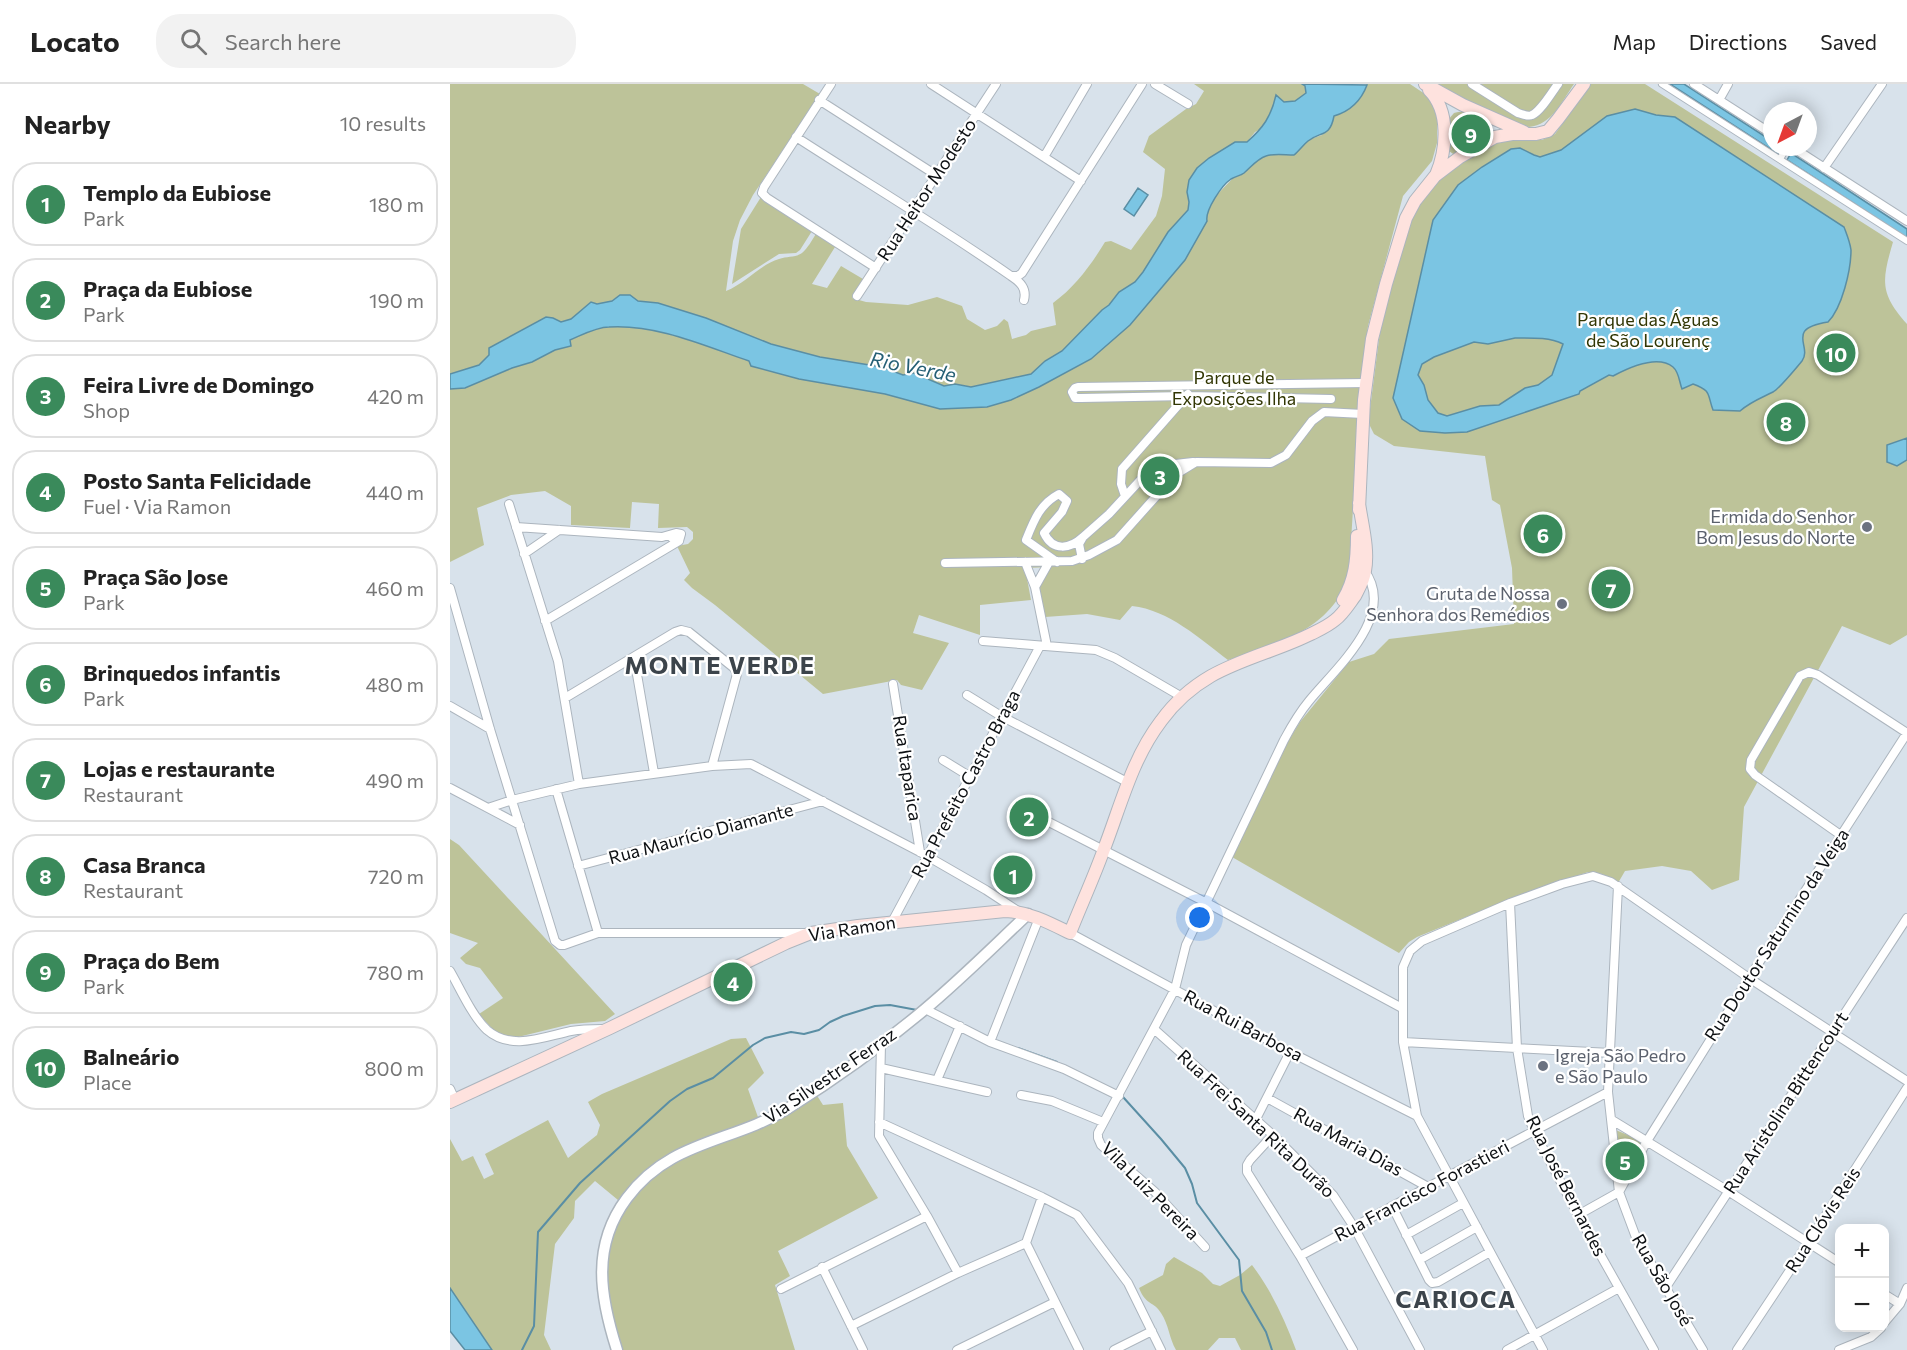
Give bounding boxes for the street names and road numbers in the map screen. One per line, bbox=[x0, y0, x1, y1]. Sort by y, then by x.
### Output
street label: Rua Heitor Modesto bbox=[872, 114, 980, 265]
street label: Rua Prefeito Castro Braga bbox=[906, 686, 1024, 881]
street label: Rua Itaparica bbox=[889, 713, 927, 822]
street label: Rua Maurício Diamante bbox=[606, 798, 796, 868]
street label: Rua Doutor Saturnino da Veiga bbox=[1699, 824, 1853, 1045]
street label: Via Ramon bbox=[807, 910, 897, 946]
street label: Rua Rui Barbosa bbox=[1180, 984, 1307, 1066]
street label: Rua Aristolina Bittencourt bbox=[1718, 1007, 1852, 1198]
street label: Via Silvestre Ferraz bbox=[759, 1023, 900, 1128]
street label: Rua Frei Santa Rita Durão bbox=[1173, 1045, 1340, 1202]
street label: Rua Maria Dias bbox=[1290, 1102, 1407, 1180]
street label: Rua José Bernardes bbox=[1522, 1112, 1612, 1260]
street label: Rua Francisco Forastieri bbox=[1330, 1135, 1513, 1246]
street label: Vila Luiz Pereira bbox=[1097, 1137, 1204, 1244]
street label: Rua Clóvis Reis bbox=[1780, 1163, 1864, 1276]
street label: Rua São José bbox=[1628, 1230, 1698, 1329]

